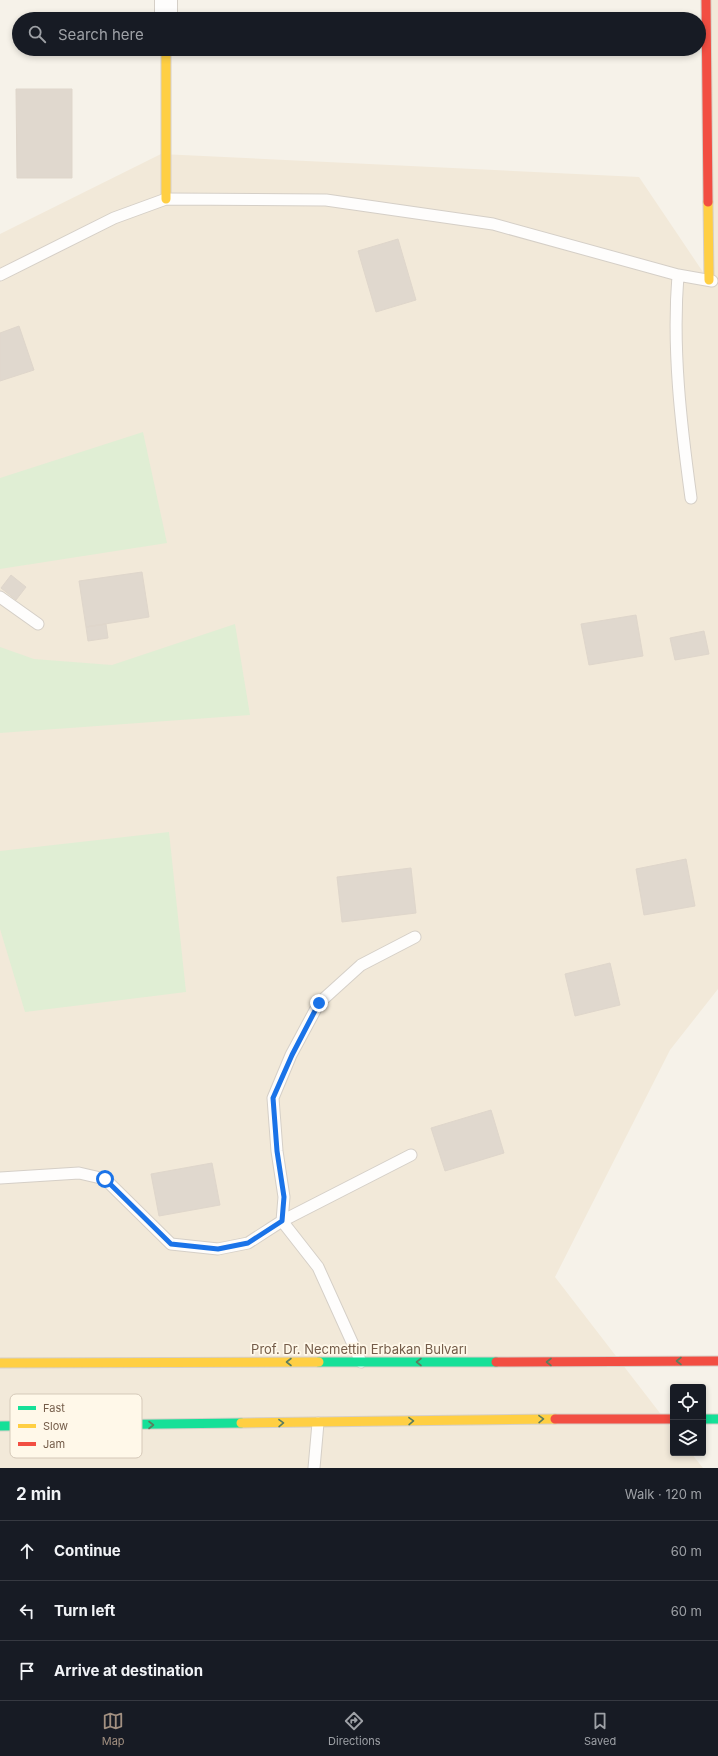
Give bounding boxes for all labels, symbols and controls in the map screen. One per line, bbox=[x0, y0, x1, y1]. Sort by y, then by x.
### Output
search box bbox=[12, 12, 706, 56]
icon: search bbox=[26, 23, 48, 45]
text: Search here bbox=[58, 25, 144, 44]
route end bbox=[310, 994, 328, 1012]
route start bbox=[96, 1170, 114, 1188]
street label: Prof. Dr. Necmettin Erbakan Bulvarı bbox=[251, 1341, 467, 1357]
one-way arrow bbox=[676, 1357, 682, 1366]
one-way arrow bbox=[286, 1358, 292, 1366]
one-way arrow bbox=[416, 1358, 422, 1366]
one-way arrow bbox=[546, 1358, 552, 1366]
map controls bbox=[670, 1384, 706, 1456]
button: locate bbox=[670, 1384, 706, 1420]
legend bbox=[10, 1394, 142, 1458]
text: Fast bbox=[43, 1401, 65, 1415]
one-way arrow bbox=[538, 1415, 544, 1423]
one-way arrow bbox=[408, 1417, 414, 1425]
text: Slow bbox=[43, 1419, 68, 1433]
one-way arrow bbox=[278, 1419, 284, 1427]
button: layers bbox=[670, 1420, 706, 1456]
one-way arrow bbox=[148, 1421, 154, 1429]
text: Jam bbox=[43, 1437, 65, 1451]
text: 2 min bbox=[16, 1484, 61, 1504]
text: Walk · 120 m bbox=[625, 1486, 702, 1502]
icon: ahead bbox=[16, 1540, 38, 1562]
text: Continue bbox=[54, 1541, 121, 1560]
text: 60 m bbox=[671, 1543, 702, 1559]
icon: left bbox=[16, 1600, 38, 1622]
text: Turn left bbox=[54, 1601, 115, 1620]
text: 60 m bbox=[671, 1603, 702, 1619]
icon: arrive bbox=[16, 1660, 38, 1682]
text: Arrive at destination bbox=[54, 1661, 203, 1680]
tab: Map bbox=[102, 1710, 125, 1748]
tab: Directions bbox=[328, 1710, 381, 1748]
tab: Saved bbox=[584, 1710, 616, 1748]

